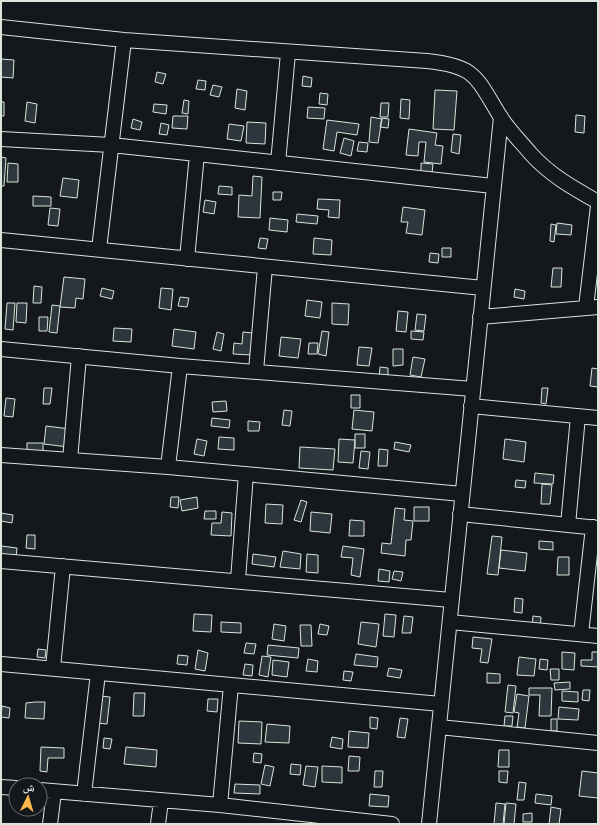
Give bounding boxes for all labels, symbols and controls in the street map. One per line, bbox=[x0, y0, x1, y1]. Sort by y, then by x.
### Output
north arrow bbox=[8, 777, 48, 817]
text: ش bbox=[22, 781, 36, 796]

